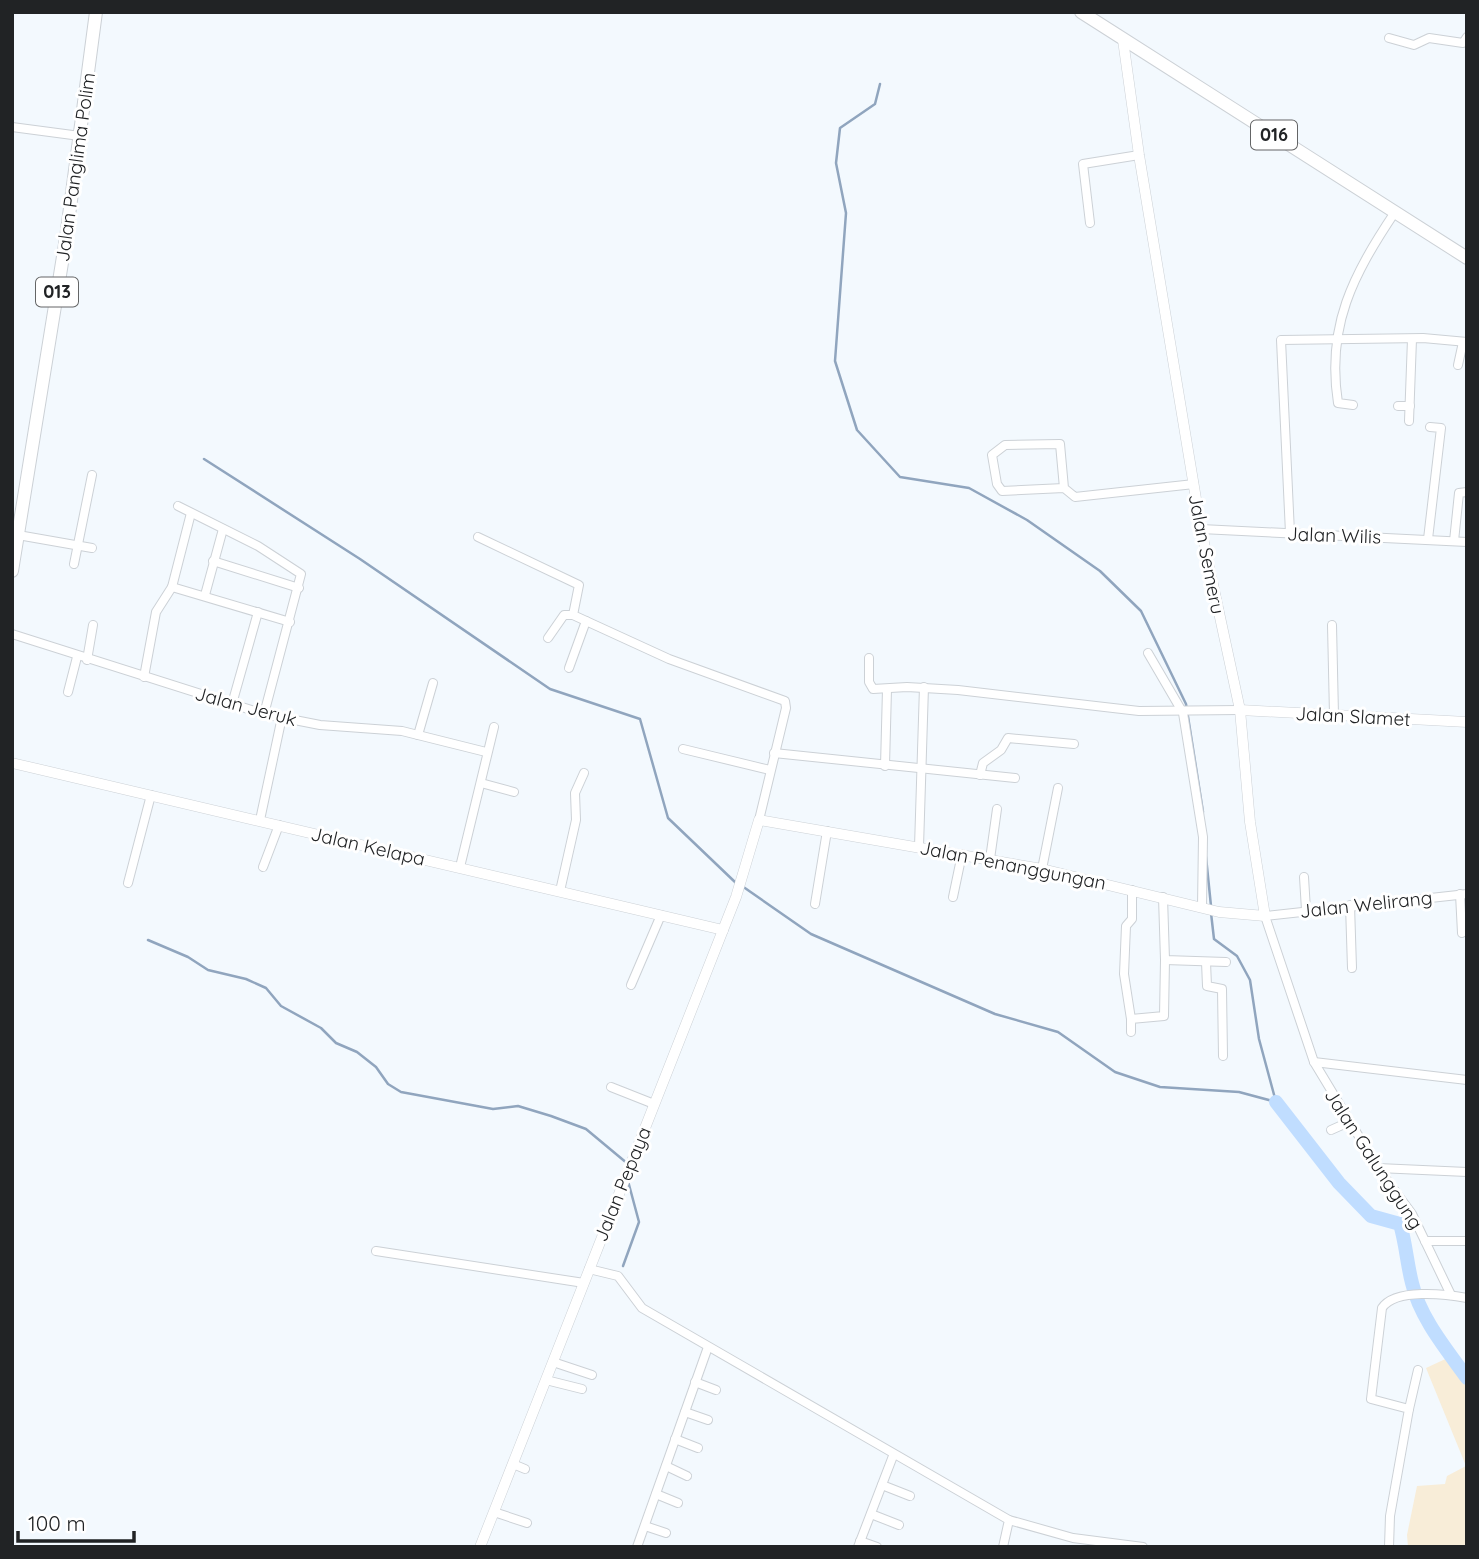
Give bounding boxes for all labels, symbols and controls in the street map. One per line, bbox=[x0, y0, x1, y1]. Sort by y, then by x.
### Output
street label: Jalan Panglima Polim bbox=[50, 71, 100, 263]
road number: 016 bbox=[1251, 120, 1297, 150]
road number: 013 bbox=[36, 278, 78, 306]
street label: Jalan Semeru bbox=[1184, 492, 1230, 616]
street label: Jalan Wilis bbox=[1287, 521, 1382, 549]
street label: Jalan Jeruk bbox=[193, 681, 299, 731]
street label: Jalan Slamet bbox=[1295, 701, 1411, 731]
street label: Jalan Kelapa bbox=[309, 821, 427, 871]
street label: Jalan Penanggungan bbox=[918, 835, 1108, 895]
street label: Jalan Welirang bbox=[1299, 885, 1433, 923]
street label: Jalan Galunggung bbox=[1320, 1084, 1428, 1234]
street label: Jalan Pepaya bbox=[588, 1123, 656, 1245]
scale bar bbox=[18, 1500, 133, 1544]
text: 100 m bbox=[28, 1510, 86, 1536]

